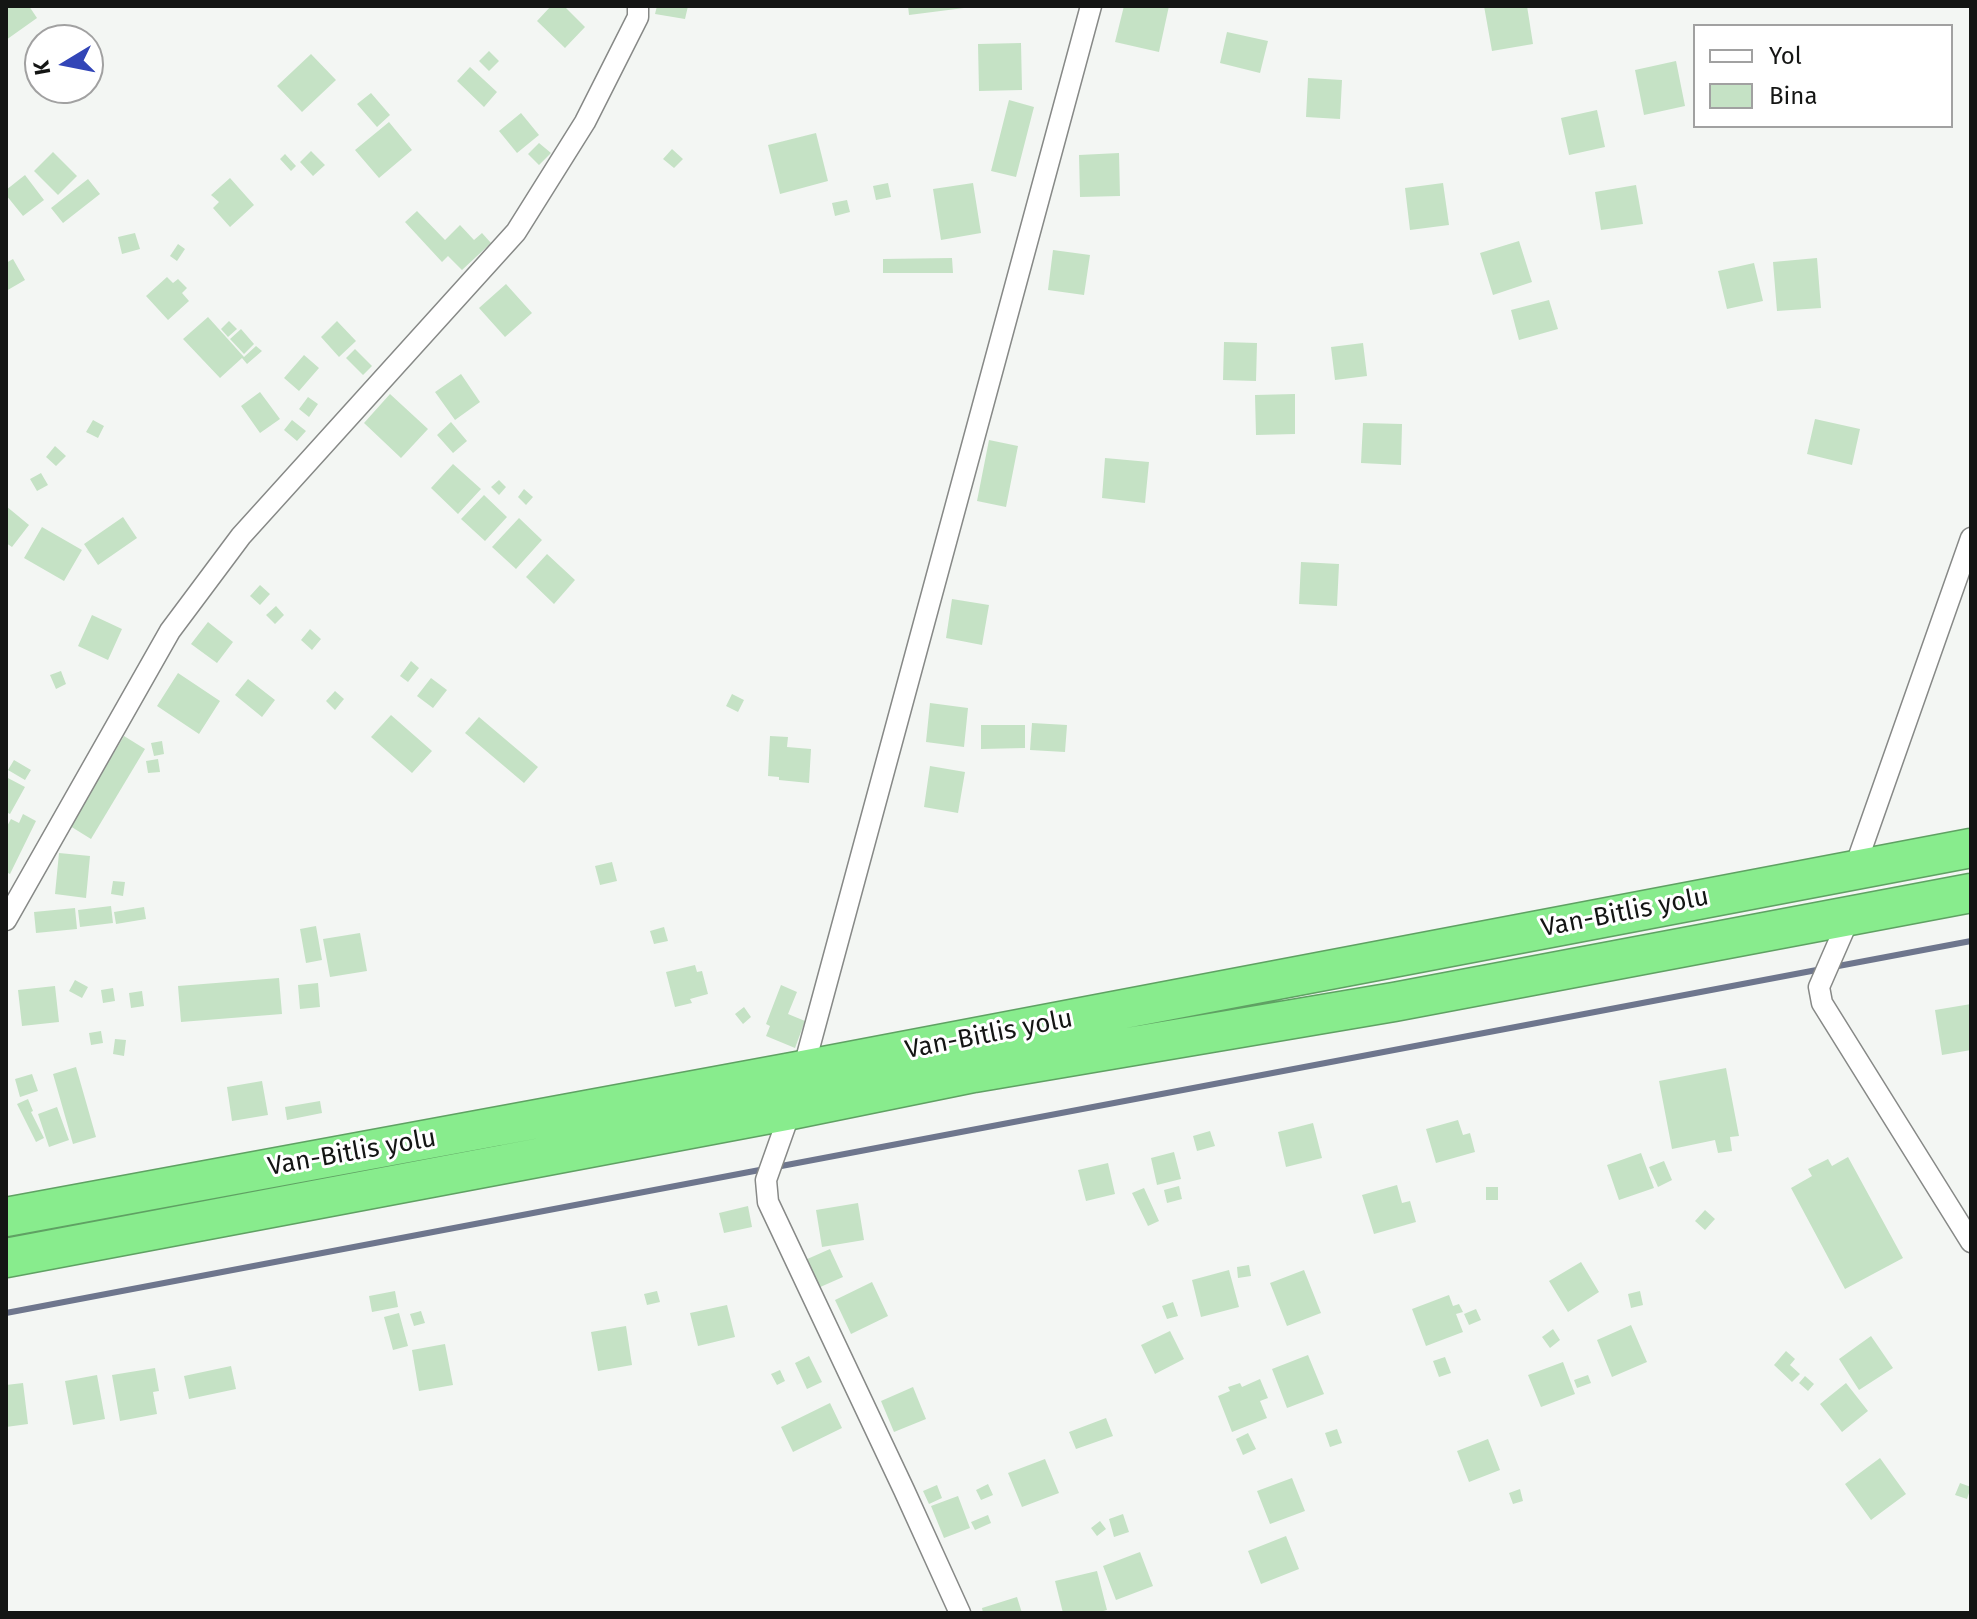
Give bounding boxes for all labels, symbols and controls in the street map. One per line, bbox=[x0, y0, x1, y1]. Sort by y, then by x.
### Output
north arrow bbox=[24, 24, 104, 104]
legend bbox=[1693, 24, 1953, 128]
text: Yol bbox=[1769, 42, 1802, 70]
text: K bbox=[27, 59, 56, 77]
text: Bina bbox=[1769, 82, 1817, 110]
street label: Van-Bitlis yolu bbox=[1539, 881, 1711, 945]
street label: Van-Bitlis yolu bbox=[903, 1003, 1075, 1067]
street label: Van-Bitlis yolu bbox=[266, 1123, 438, 1183]

